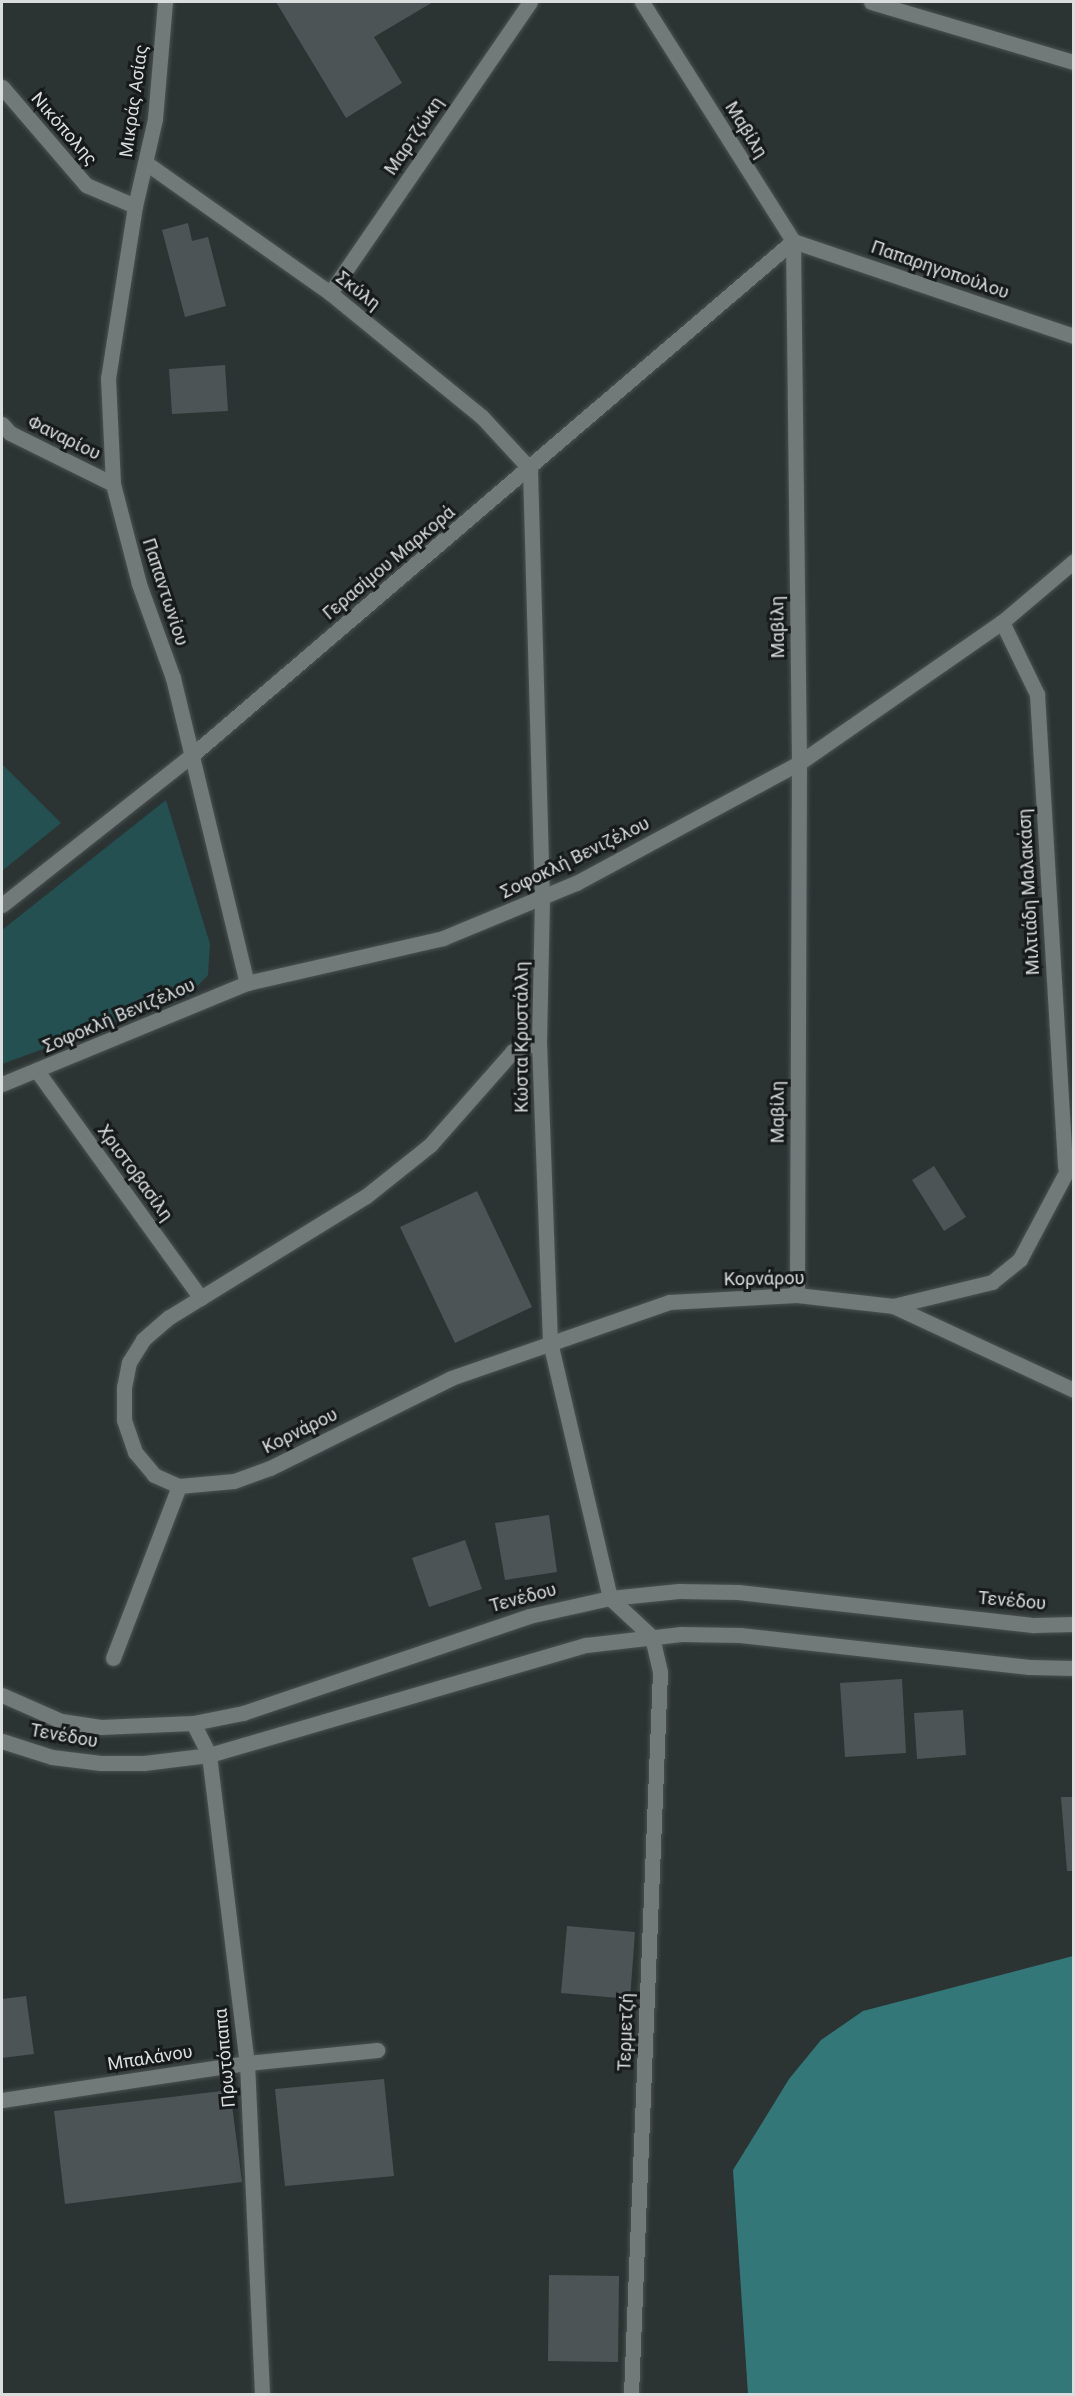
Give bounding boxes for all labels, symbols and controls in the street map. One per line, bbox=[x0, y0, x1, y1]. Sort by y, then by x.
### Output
street label: Μικράς Ασίας bbox=[115, 43, 153, 159]
street label: Νικόπολης bbox=[26, 88, 102, 170]
street label: Μαρτζώκη bbox=[380, 93, 448, 179]
street label: Μαβίλη bbox=[720, 98, 772, 162]
street label: Παπαρηγοπούλου bbox=[868, 236, 1012, 304]
street label: Σκύλη bbox=[332, 267, 384, 315]
street label: Φαναρίου bbox=[24, 411, 104, 465]
street label: Γερασίμου Μαρκορά bbox=[319, 502, 459, 624]
street label: Παπαντωνίου bbox=[137, 536, 193, 648]
street label: Μαβίλη bbox=[767, 596, 789, 658]
street label: Μιλτιάδη Μαλακάση bbox=[1014, 808, 1044, 976]
street label: Σοφοκλή Βενιζέλου bbox=[497, 813, 653, 903]
street label: Κώστα Κρυστάλλη bbox=[511, 961, 533, 1113]
street label: Σοφοκλή Βενιζέλου bbox=[40, 974, 198, 1058]
street label: Μαβίλη bbox=[767, 1081, 789, 1143]
street label: Χριστοβασίλη bbox=[93, 1121, 177, 1225]
street label: Κορνάρου bbox=[724, 1267, 804, 1291]
street label: Κορνάρου bbox=[259, 1404, 341, 1458]
street label: Τενέδου bbox=[487, 1579, 559, 1617]
street label: Τενέδου bbox=[977, 1587, 1047, 1615]
street label: Τενέδου bbox=[29, 1719, 99, 1753]
street label: Τερμετζή bbox=[614, 1993, 638, 2071]
street label: Πρωτόπαπα bbox=[210, 2008, 240, 2108]
street label: Μπαλάνου bbox=[106, 2041, 194, 2075]

